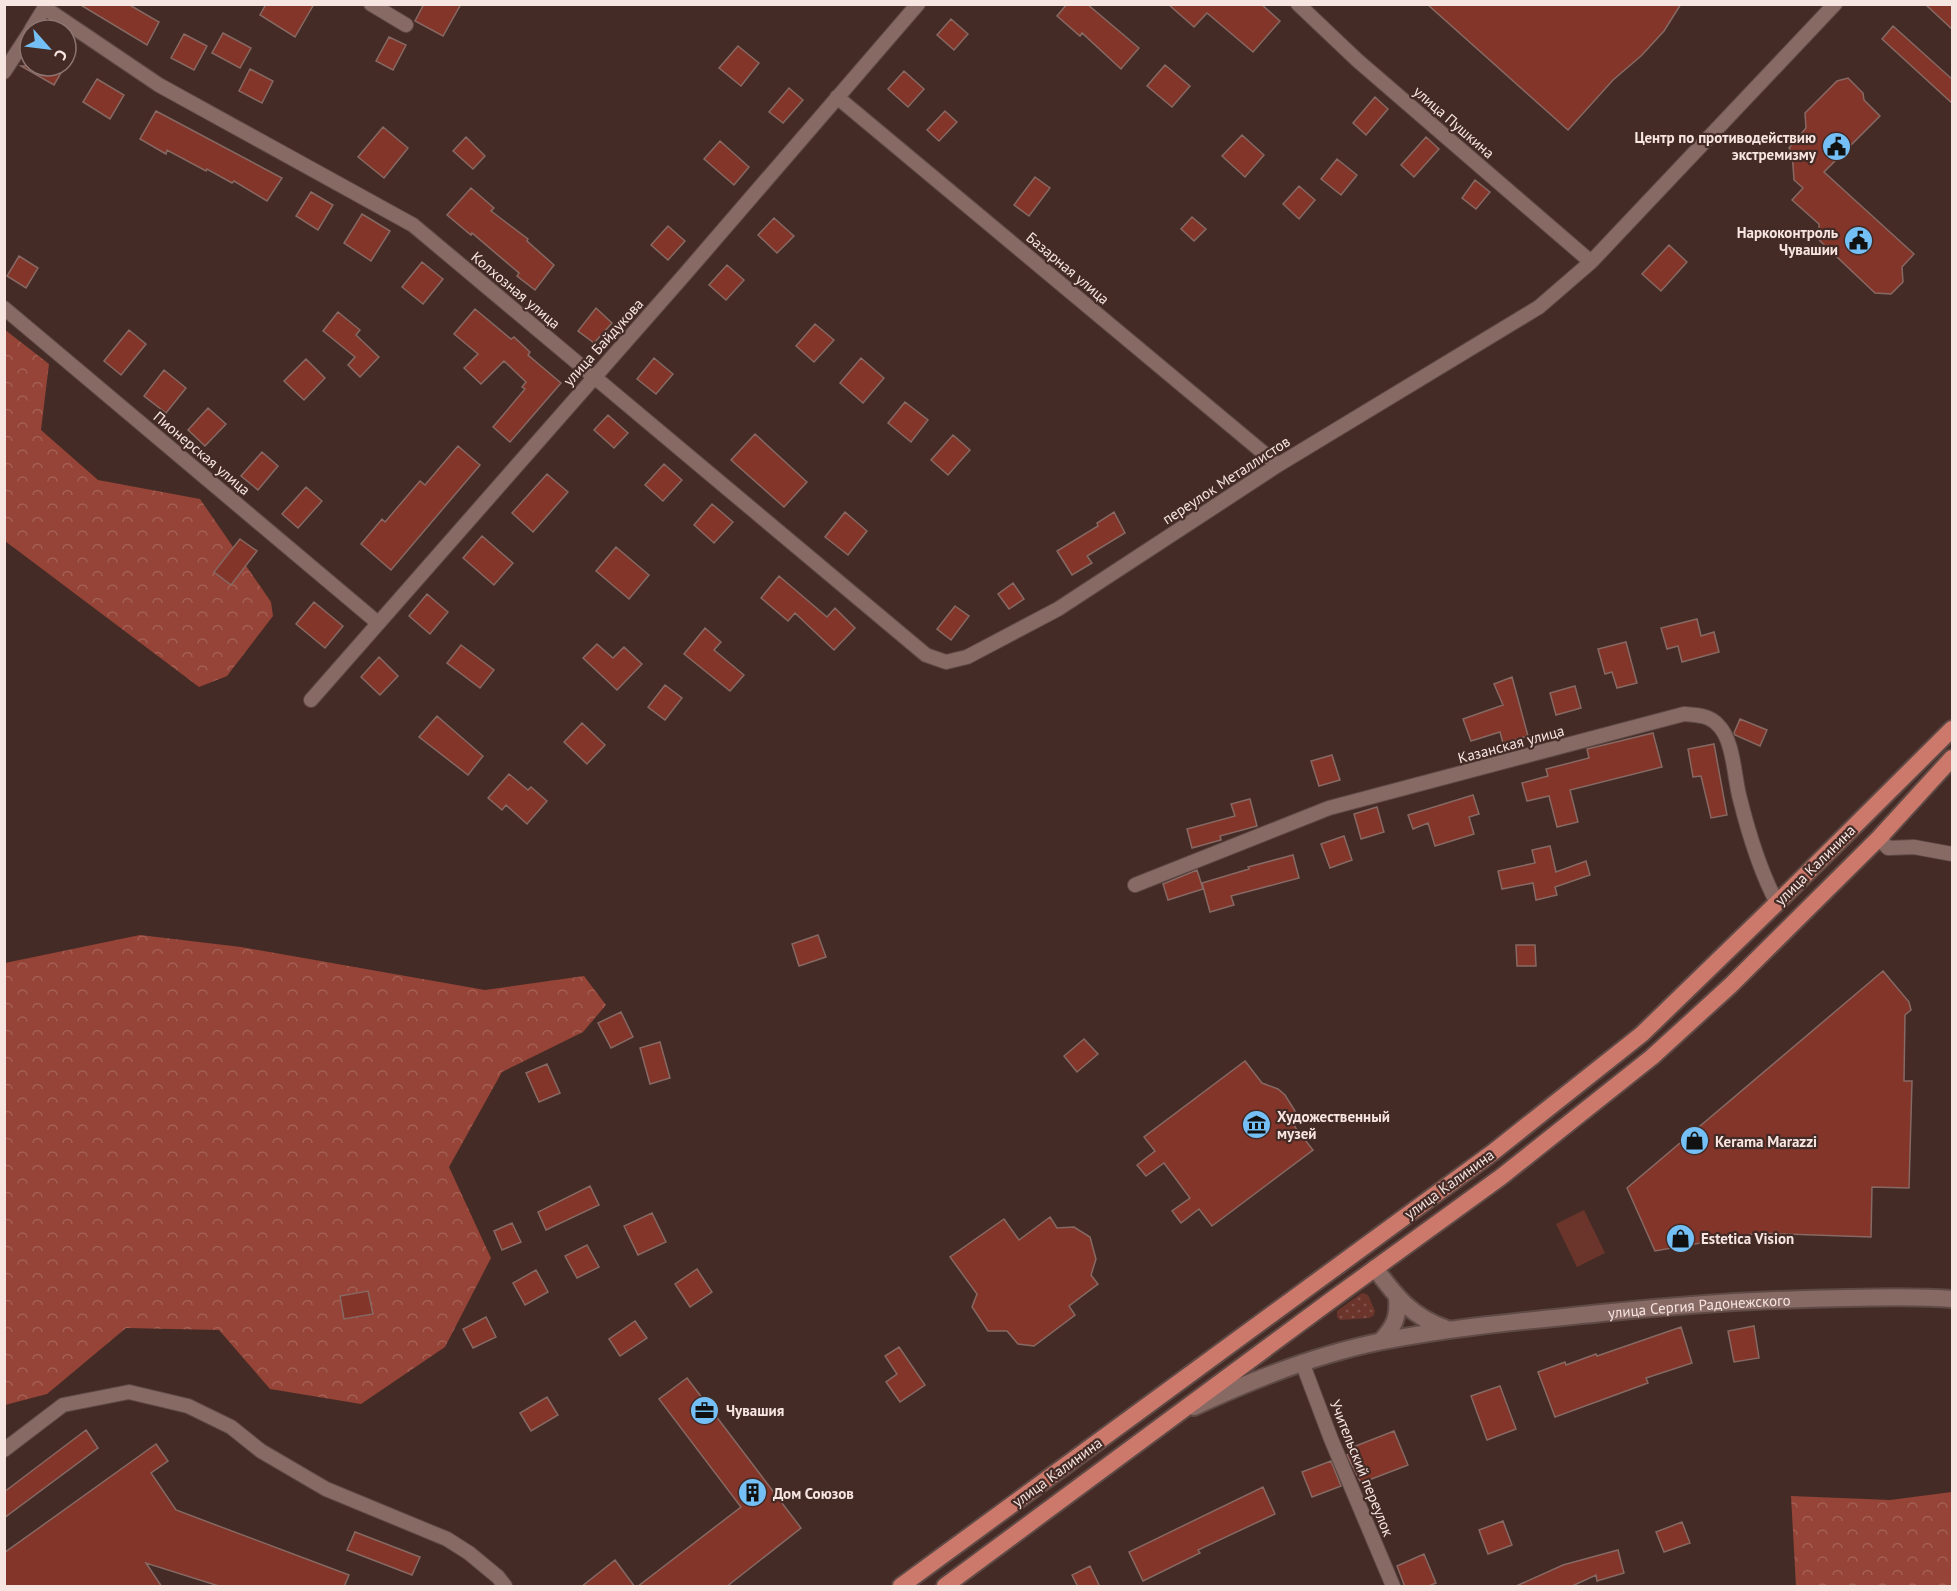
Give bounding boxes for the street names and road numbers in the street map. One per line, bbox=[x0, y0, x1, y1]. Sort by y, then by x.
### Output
street label: улица Пушкина bbox=[1410, 82, 1498, 162]
street label: Базарная улица bbox=[1023, 228, 1113, 308]
street label: Колхозная улица bbox=[468, 247, 564, 333]
street label: улица Байдукова bbox=[559, 294, 647, 390]
street label: Пионерская улица bbox=[150, 407, 254, 499]
street label: переулок Металлистов bbox=[1159, 432, 1293, 528]
street label: Казанская улица bbox=[1456, 721, 1566, 767]
street label: улица Калинина bbox=[1771, 821, 1859, 909]
street label: улица Калинина bbox=[1400, 1145, 1498, 1223]
street label: улица Сергия Радонежского bbox=[1607, 1290, 1791, 1322]
street label: Учительский переулок bbox=[1326, 1397, 1398, 1540]
street label: улица Калинина bbox=[1008, 1433, 1106, 1511]

